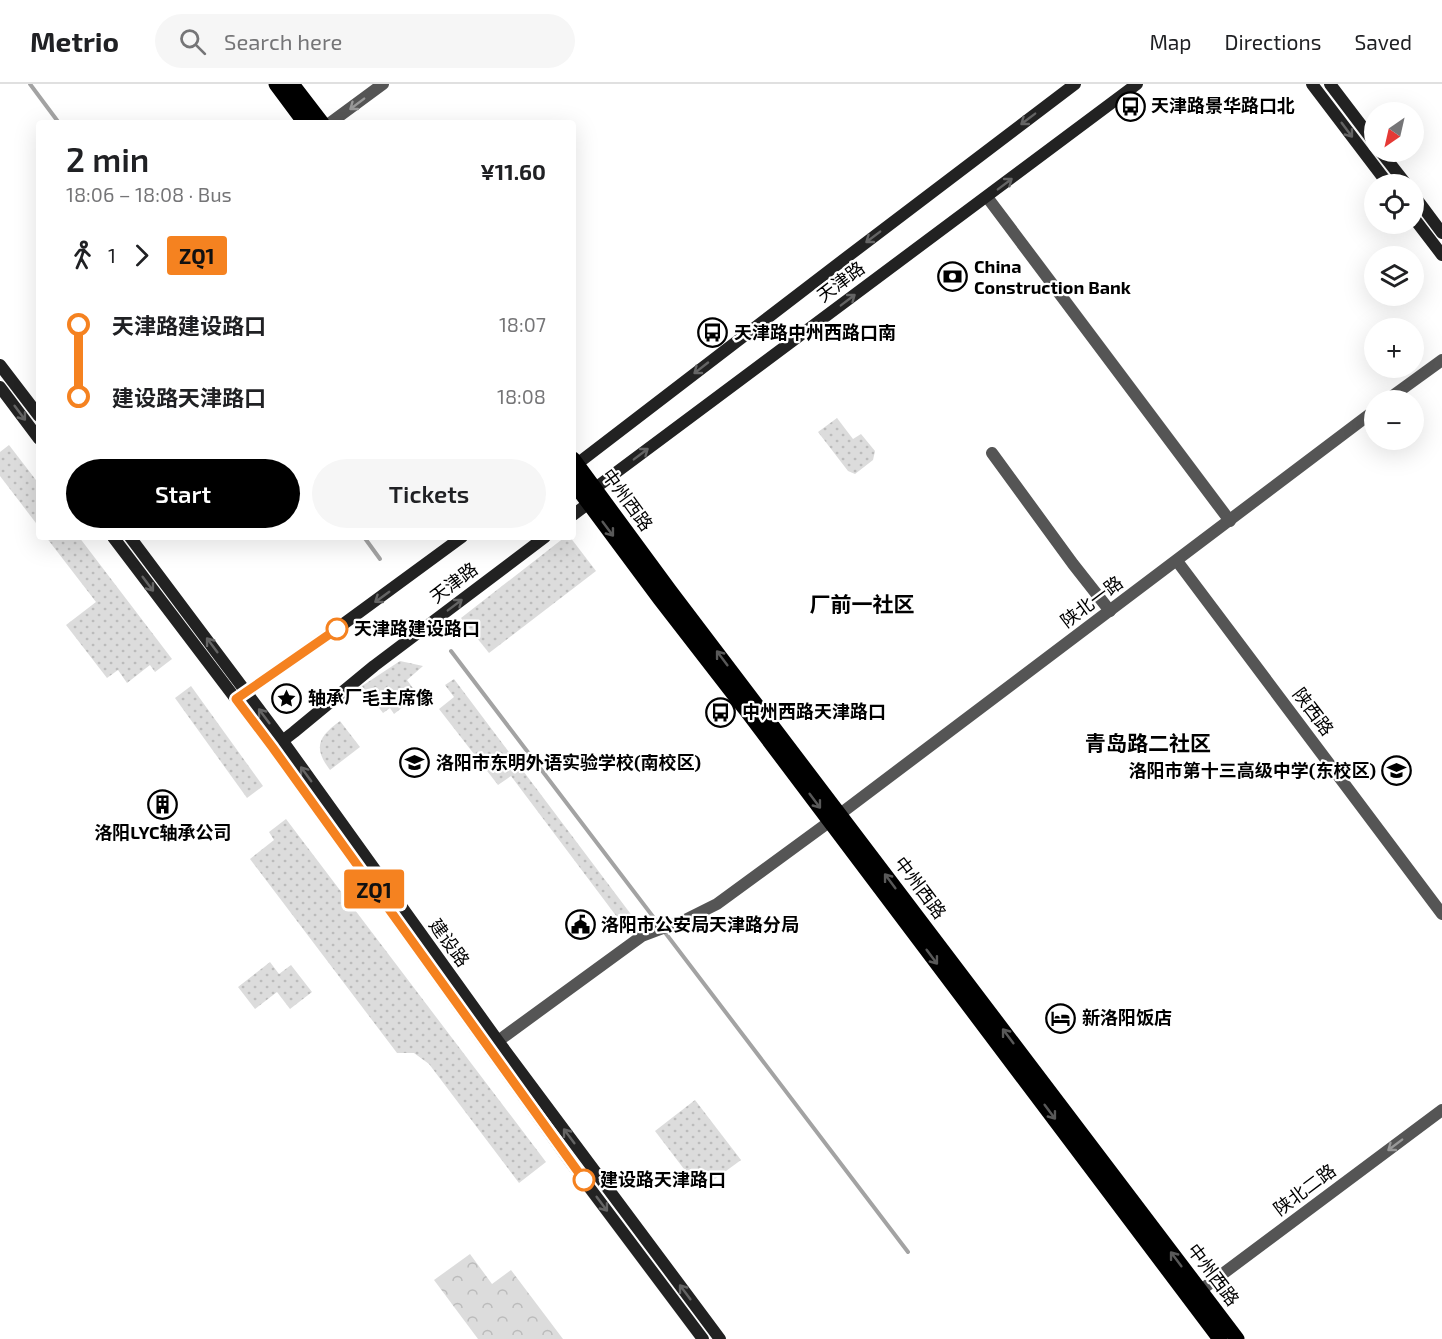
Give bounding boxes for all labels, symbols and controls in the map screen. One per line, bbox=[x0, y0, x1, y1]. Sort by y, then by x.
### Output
search box bbox=[155, 14, 575, 68]
text: Metrio bbox=[30, 24, 119, 58]
icon: search bbox=[176, 25, 209, 58]
text: Search here bbox=[224, 28, 342, 54]
text: Map bbox=[1149, 29, 1192, 54]
text: Directions bbox=[1225, 29, 1321, 54]
text: Saved bbox=[1354, 29, 1412, 54]
bus stop icon: 天津路景华路口北 bbox=[1114, 90, 1146, 122]
place label: 天津路景华路口北 bbox=[1151, 94, 1295, 116]
one-way arrow bbox=[349, 97, 365, 110]
north arrow bbox=[1364, 102, 1424, 162]
map controls bbox=[1364, 102, 1424, 450]
one-way arrow bbox=[1021, 113, 1037, 126]
one-way arrow bbox=[1341, 122, 1354, 138]
text: 2 min bbox=[66, 139, 149, 179]
text: ¥11.60 bbox=[480, 158, 546, 184]
button: locate bbox=[1364, 174, 1424, 234]
one-way arrow bbox=[996, 177, 1012, 190]
text: 18:06 – 18:08 · Bus bbox=[66, 182, 232, 206]
one-way arrow bbox=[865, 230, 881, 243]
icon: walk bbox=[66, 239, 99, 272]
icon: forward bbox=[125, 239, 158, 272]
text: 1 bbox=[108, 243, 116, 267]
text: ZQ1 bbox=[179, 243, 215, 268]
button: layers bbox=[1364, 246, 1424, 306]
place label: China Construction Bank bbox=[974, 255, 1131, 298]
street label: 天津路 bbox=[812, 256, 869, 306]
bank icon: China Construction Bank bbox=[937, 261, 969, 293]
one-way arrow bbox=[839, 293, 855, 306]
text: 天津路建设路口 bbox=[112, 312, 266, 338]
text: 18:07 bbox=[499, 312, 546, 336]
bus stop icon: 天津路中州西路口南 bbox=[697, 317, 729, 349]
button: + bbox=[1364, 318, 1424, 378]
place label: 天津路中州西路口南 bbox=[734, 321, 896, 343]
one-way arrow bbox=[694, 362, 710, 375]
text: 建设路天津路口 bbox=[112, 384, 266, 410]
text: 18:08 bbox=[497, 384, 546, 408]
button: − bbox=[1364, 390, 1424, 450]
one-way arrow bbox=[13, 405, 26, 421]
one-way arrow bbox=[633, 448, 649, 460]
button: Start bbox=[66, 459, 300, 528]
button: Tickets bbox=[312, 459, 546, 528]
street label: 中州西路 bbox=[598, 464, 658, 535]
one-way arrow bbox=[602, 520, 614, 536]
street label: 天津路 bbox=[425, 557, 482, 607]
street label: 陕北一路 bbox=[1056, 571, 1127, 632]
one-way arrow bbox=[142, 575, 154, 591]
one-way arrow bbox=[374, 590, 390, 603]
district label: 厂前一社区 bbox=[810, 591, 915, 616]
one-way arrow bbox=[446, 599, 462, 612]
place label: 天津路建设路口 bbox=[354, 617, 480, 639]
marker: 天津路建设路口 bbox=[326, 618, 348, 640]
one-way arrow bbox=[205, 638, 218, 654]
one-way arrow bbox=[715, 651, 728, 667]
place icon: 轴承厂毛主席像 bbox=[271, 682, 303, 714]
street label: 陕西路 bbox=[1289, 683, 1339, 740]
place label: 轴承厂毛主席像 bbox=[308, 686, 434, 708]
bus stop icon: 中州西路天津路口 bbox=[705, 696, 737, 728]
place label: 中州西路天津路口 bbox=[742, 700, 886, 722]
one-way arrow bbox=[258, 709, 271, 725]
district label: 青岛路二社区 bbox=[1085, 730, 1211, 755]
school or university icon: 洛阳市东明外语实验学校(南校区) bbox=[399, 747, 431, 779]
place label: 洛阳市东明外语实验学校(南校区) bbox=[436, 751, 701, 773]
school or university icon: 洛阳市第十三高级中学(东校区) bbox=[1381, 755, 1413, 787]
place label: 洛阳市第十三高级中学(东校区) bbox=[1129, 759, 1376, 781]
one-way arrow bbox=[300, 767, 312, 783]
building icon: 洛阳LYC轴承公司 bbox=[147, 788, 179, 820]
one-way arrow bbox=[808, 793, 821, 809]
place label: 洛阳LYC轴承公司 bbox=[94, 821, 232, 843]
street label: 中州西路 bbox=[890, 852, 951, 923]
line badge: ZQ1 bbox=[340, 870, 409, 908]
one-way arrow bbox=[884, 873, 897, 889]
text: ZQ1 bbox=[356, 877, 392, 902]
public building icon: 洛阳市公安局天津路分局 bbox=[564, 909, 596, 941]
place label: 洛阳市公安局天津路分局 bbox=[601, 913, 799, 935]
street label: 建设路 bbox=[425, 914, 475, 971]
one-way arrow bbox=[926, 948, 938, 964]
hotel icon: 新洛阳饭店 bbox=[1045, 1002, 1077, 1034]
place label: 新洛阳饭店 bbox=[1082, 1006, 1172, 1028]
one-way arrow bbox=[1002, 1029, 1014, 1045]
one-way arrow bbox=[1043, 1104, 1056, 1120]
one-way arrow bbox=[562, 1128, 575, 1144]
one-way arrow bbox=[1388, 1139, 1404, 1151]
street label: 陕北二路 bbox=[1269, 1159, 1340, 1220]
place label: 建设路天津路口 bbox=[600, 1168, 726, 1190]
marker: 建设路天津路口 bbox=[573, 1169, 595, 1191]
one-way arrow bbox=[596, 1196, 608, 1212]
street label: 中州西路 bbox=[1183, 1239, 1244, 1310]
one-way arrow bbox=[1170, 1251, 1183, 1267]
one-way arrow bbox=[679, 1285, 692, 1301]

